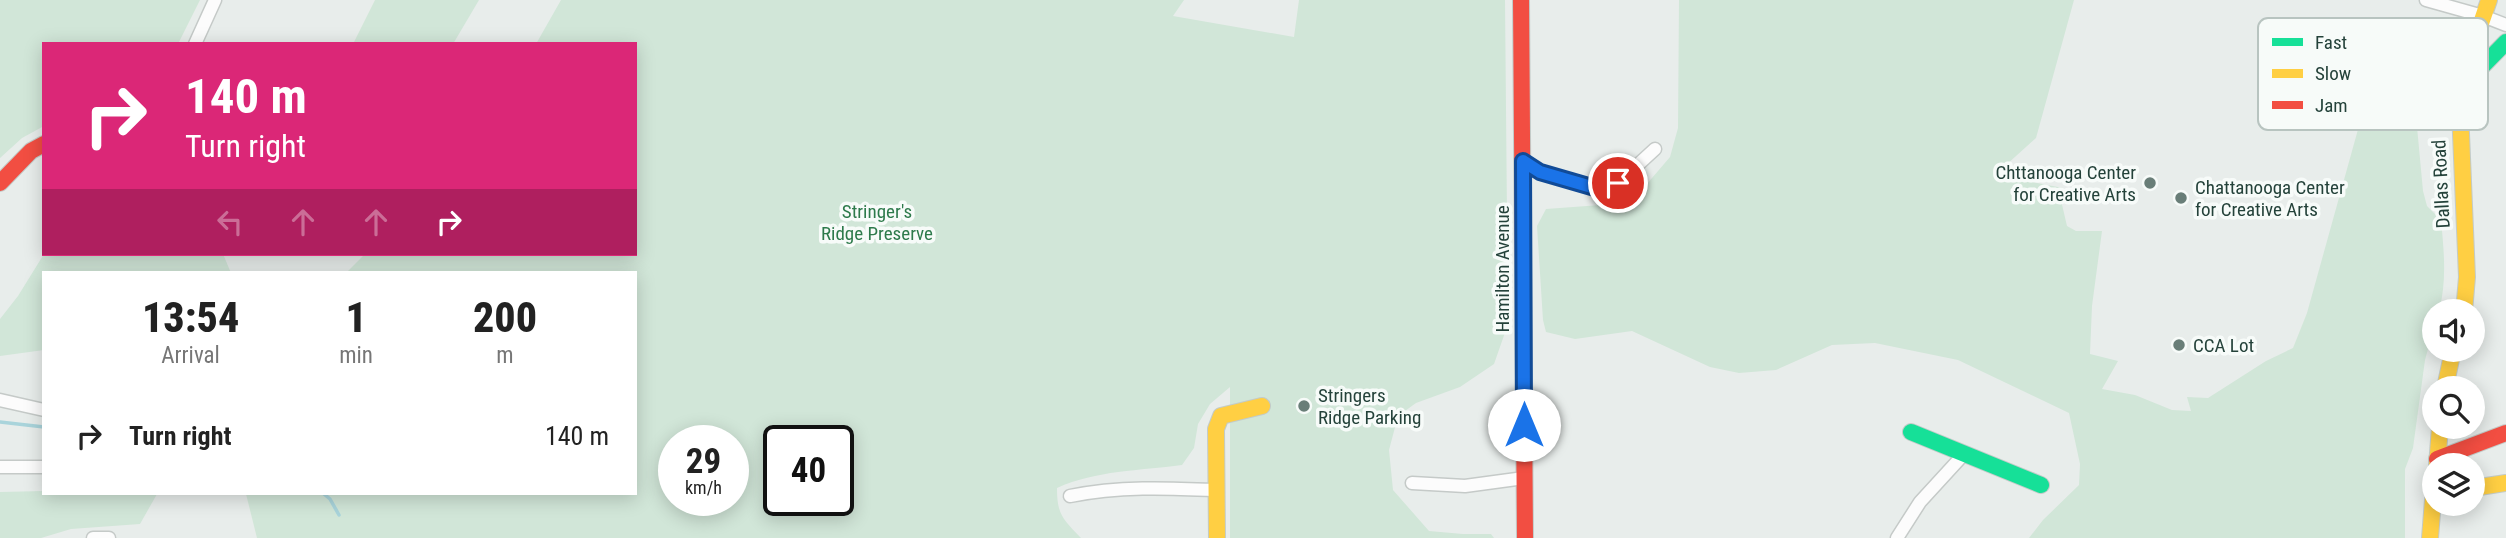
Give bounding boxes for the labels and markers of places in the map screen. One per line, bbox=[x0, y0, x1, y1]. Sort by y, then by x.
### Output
pin bbox=[1588, 153, 1648, 213]
place label: Chttanooga Center for Creative Arts bbox=[1995, 161, 2136, 206]
marker: Chttanooga Center for Creative Arts bbox=[2142, 175, 2158, 191]
place label: Chattanooga Center for Creative Arts bbox=[2195, 176, 2345, 221]
marker: Chattanooga Center for Creative Arts bbox=[2173, 190, 2189, 206]
place label: CCA Lot bbox=[2193, 334, 2254, 357]
marker: CCA Lot bbox=[2171, 337, 2187, 353]
place label: Stringers Ridge Parking bbox=[1318, 384, 1421, 429]
marker: Stringers Ridge Parking bbox=[1296, 398, 1312, 414]

